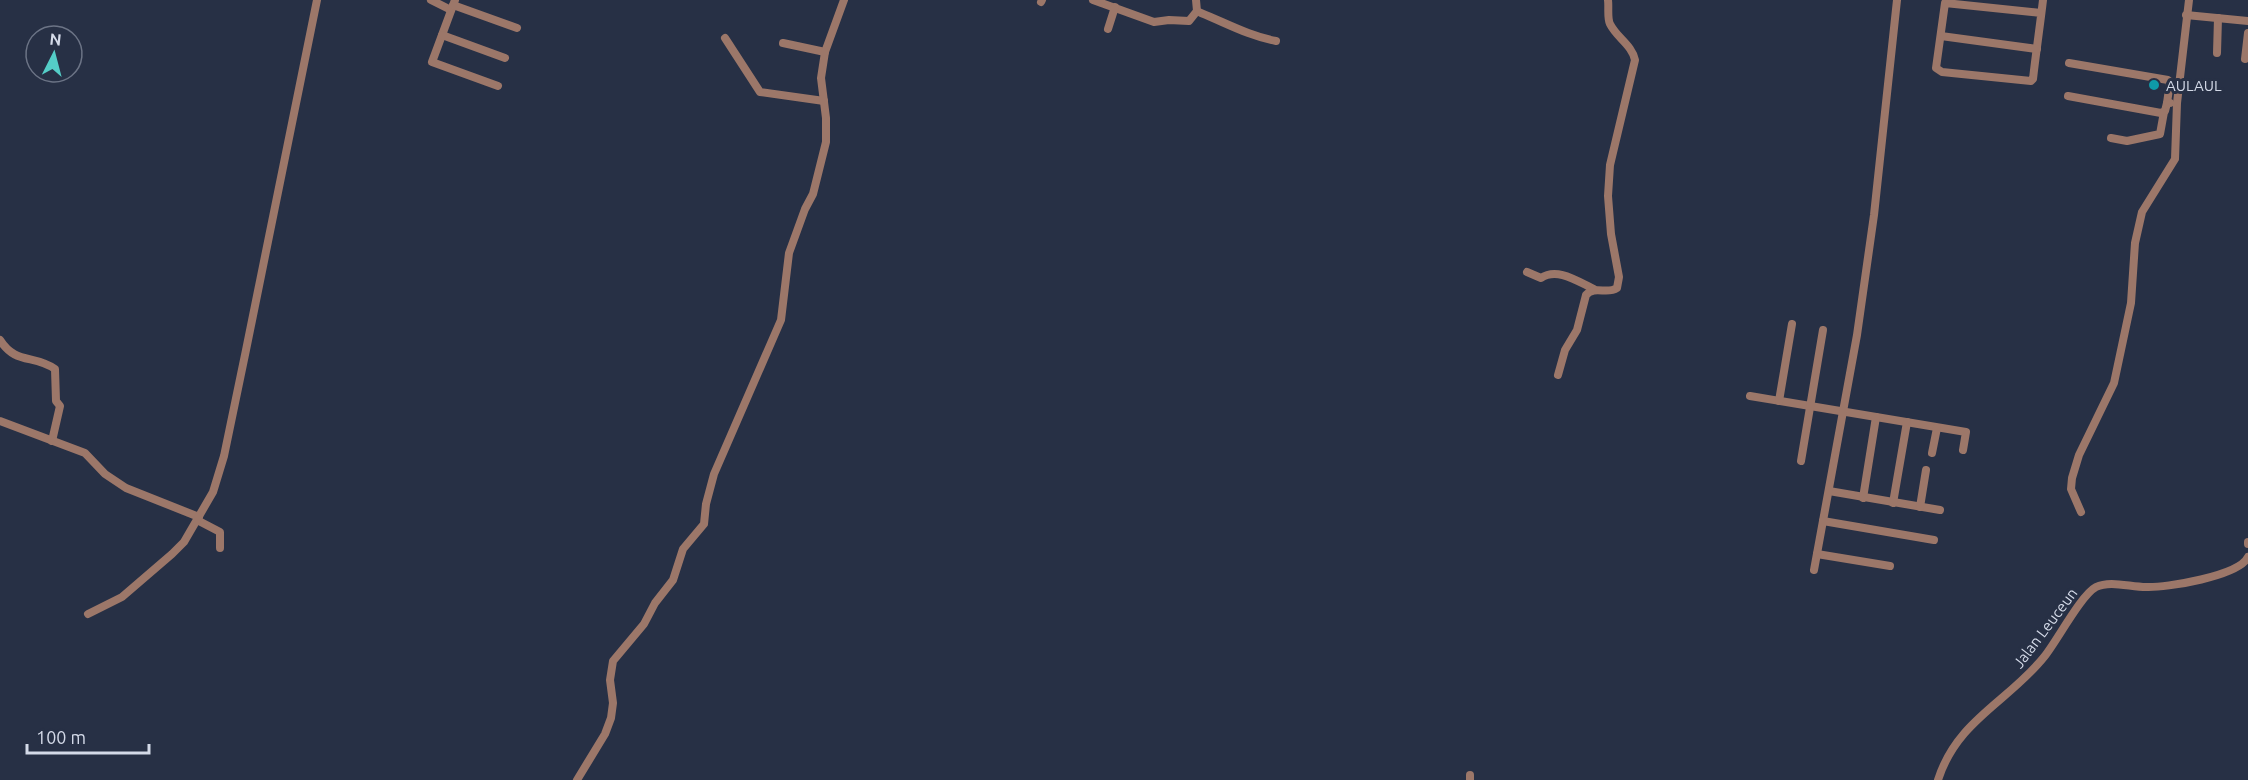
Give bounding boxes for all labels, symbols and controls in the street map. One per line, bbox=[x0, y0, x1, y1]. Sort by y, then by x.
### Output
north arrow bbox=[24, 24, 84, 84]
text: N bbox=[49, 30, 62, 49]
place label: AULAUL bbox=[2166, 77, 2222, 94]
marker: AULAUL bbox=[2147, 78, 2161, 92]
street label: Jalan Leuceun bbox=[2009, 585, 2081, 671]
scale bar bbox=[27, 717, 148, 755]
text: 100 m bbox=[36, 727, 86, 747]

